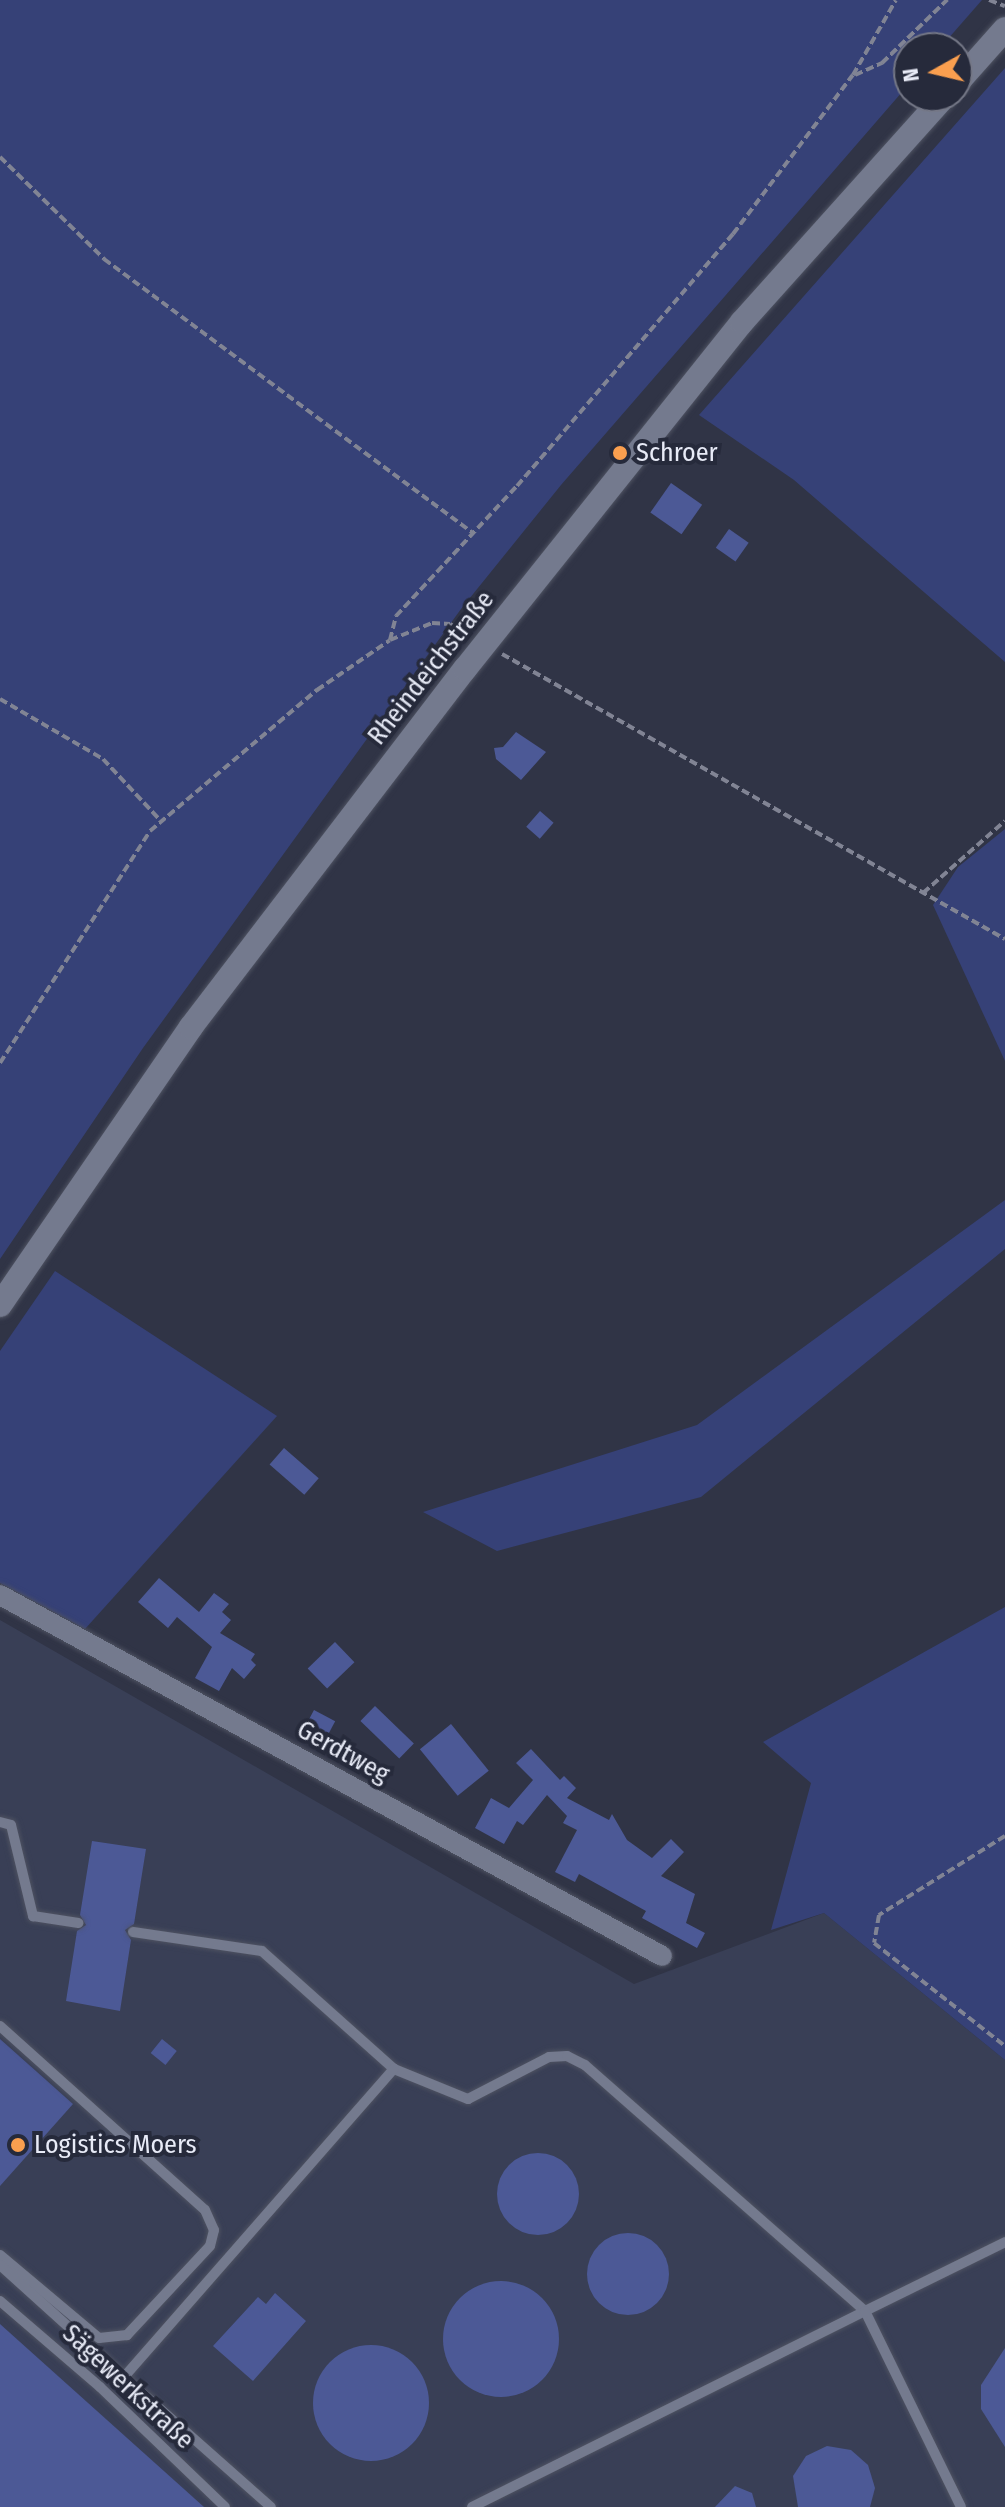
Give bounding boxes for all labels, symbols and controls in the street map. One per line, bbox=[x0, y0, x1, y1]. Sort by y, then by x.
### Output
north arrow bbox=[893, 32, 973, 112]
text: N bbox=[896, 67, 925, 84]
place label: Schroer bbox=[636, 437, 718, 469]
marker: Schroer bbox=[611, 444, 629, 462]
street label: Rheindeichstraße bbox=[361, 585, 501, 751]
street label: Gerdtweg bbox=[291, 1714, 395, 1790]
place label: Logistics Moers bbox=[34, 2129, 197, 2161]
marker: Logistics Moers bbox=[9, 2136, 27, 2154]
street label: Sägewerkstraße bbox=[56, 2318, 200, 2456]

